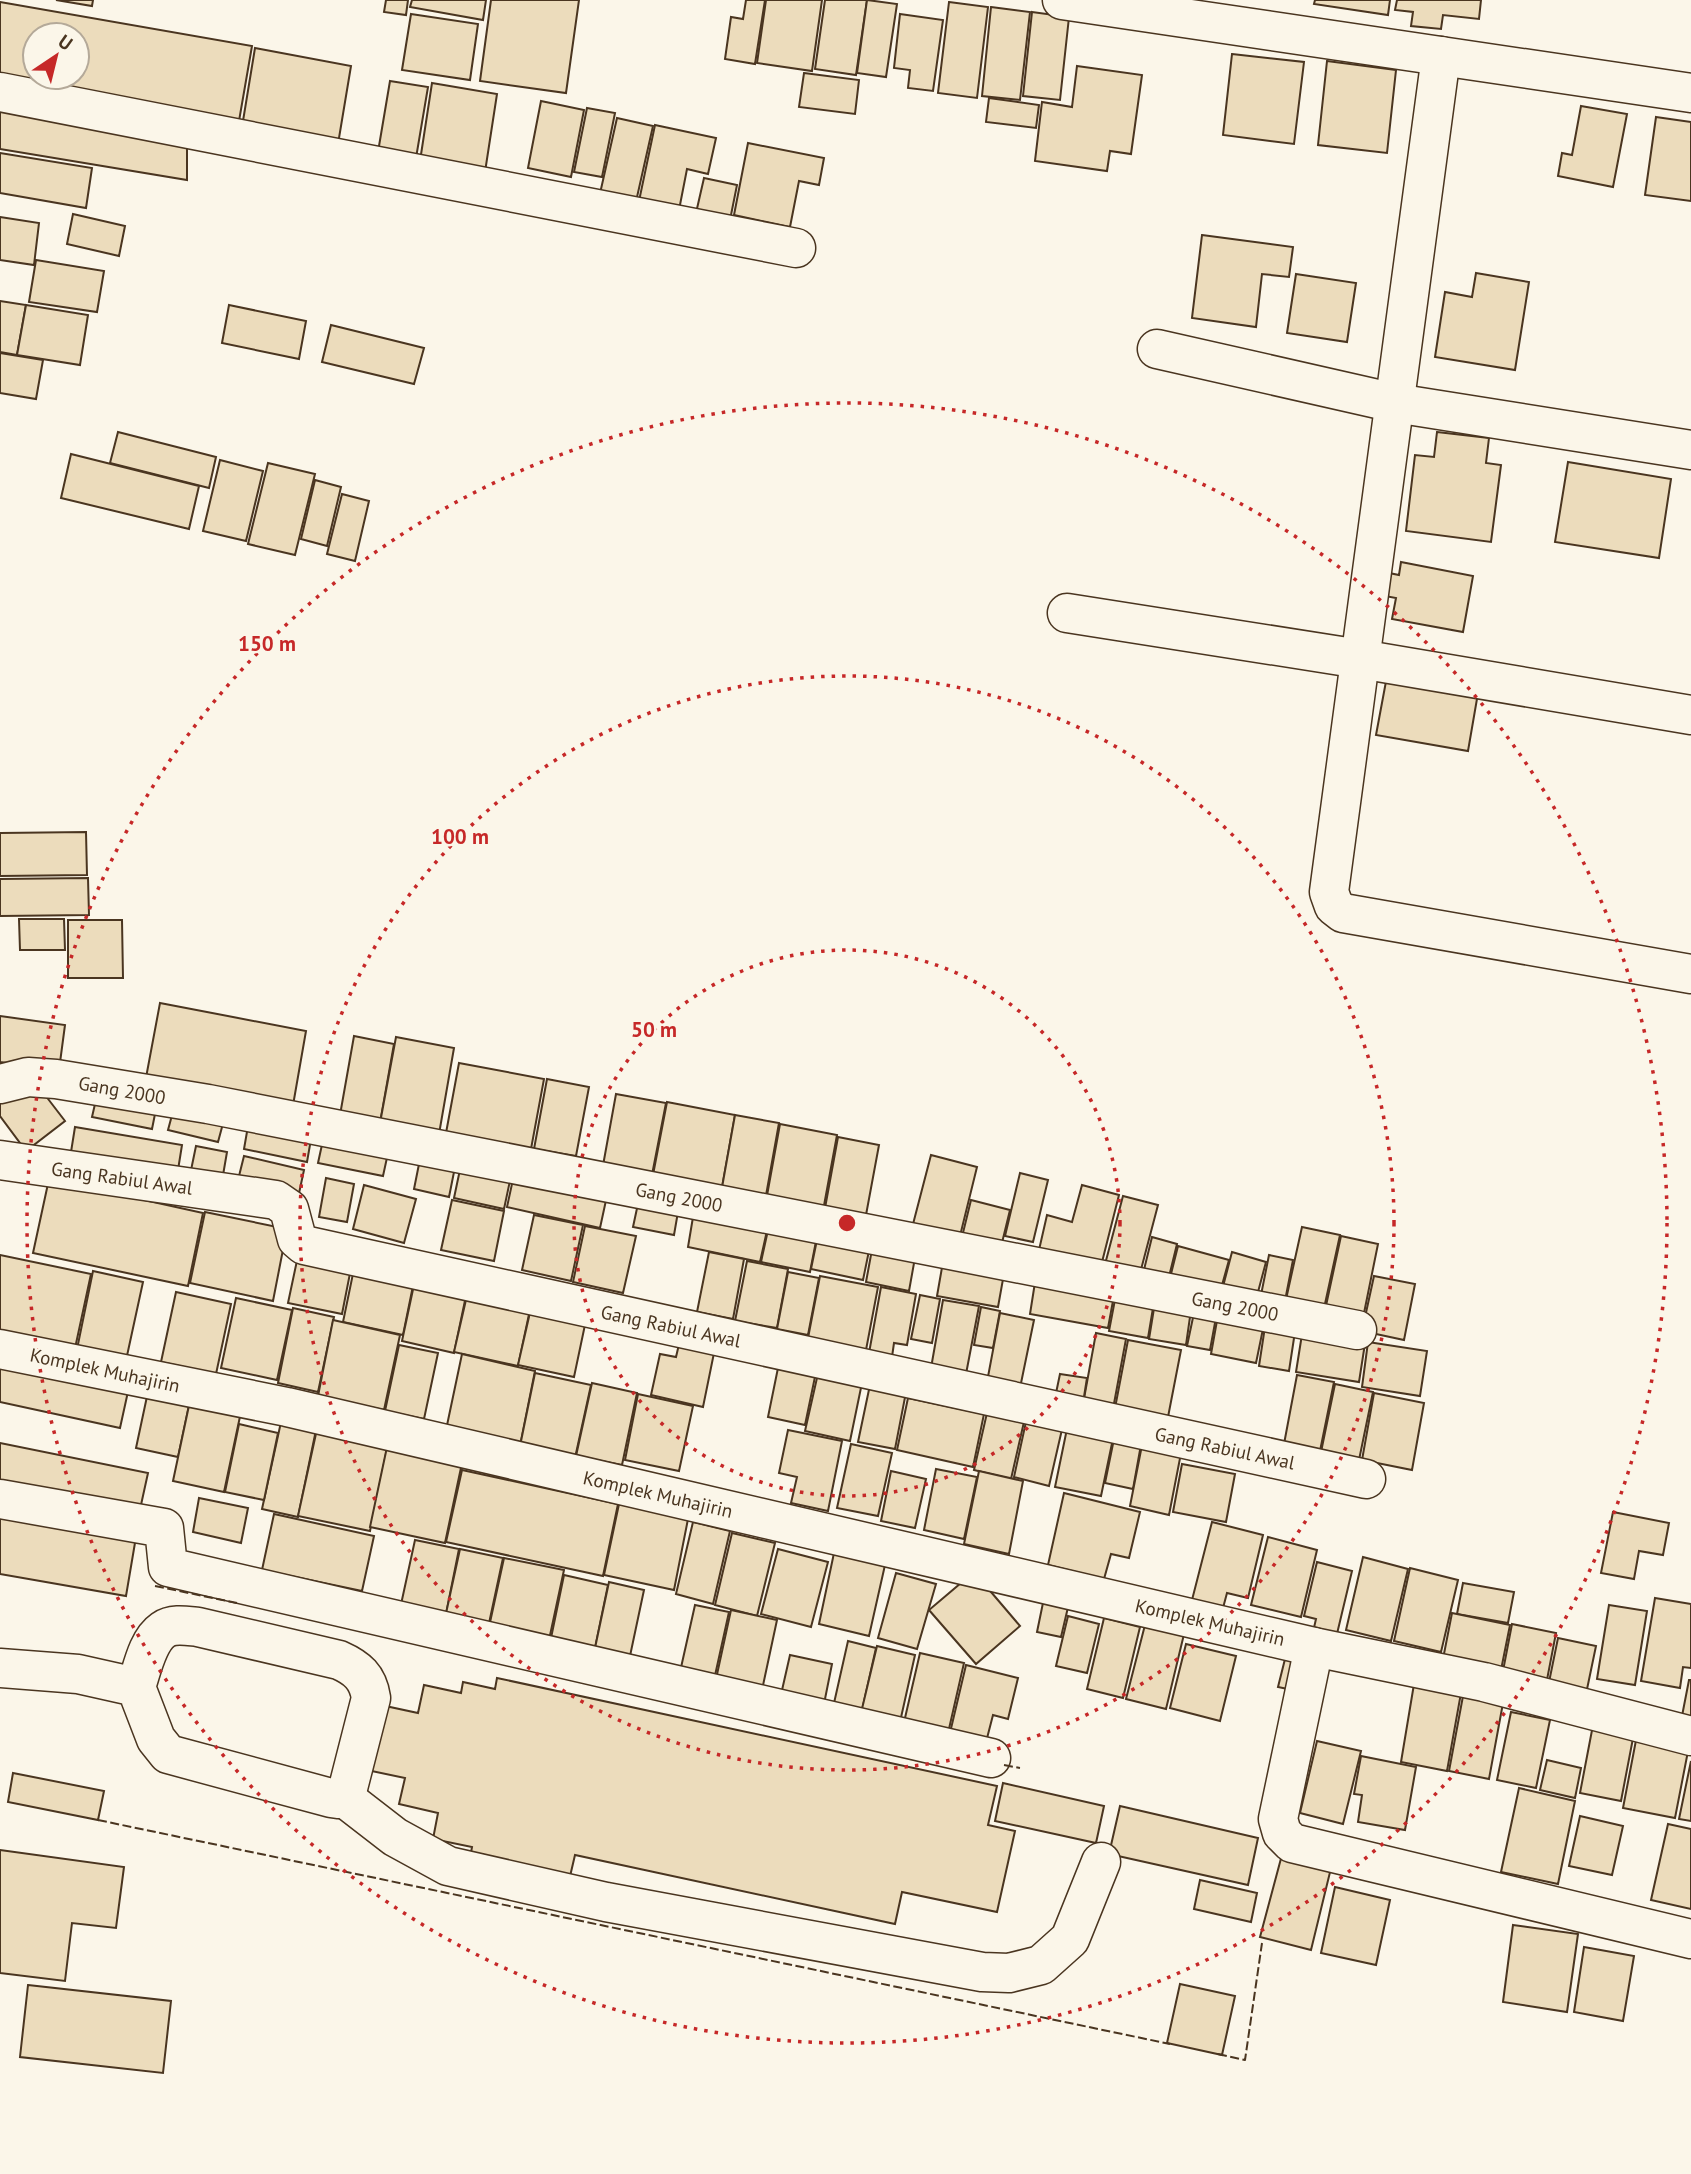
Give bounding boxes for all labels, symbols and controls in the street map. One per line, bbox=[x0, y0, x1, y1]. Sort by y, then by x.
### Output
north arrow bbox=[21, 21, 91, 91]
text: U bbox=[54, 29, 78, 55]
text: 150 m bbox=[238, 630, 296, 657]
text: 100 m bbox=[431, 823, 489, 850]
text: 50 m bbox=[631, 1016, 677, 1043]
street label: Gang 2000 bbox=[77, 1071, 167, 1109]
street label: Gang Rabiul Awal bbox=[50, 1156, 195, 1200]
street label: Gang 2000 bbox=[633, 1177, 725, 1217]
centre of rings bbox=[835, 1211, 859, 1235]
street label: Gang 2000 bbox=[1189, 1286, 1281, 1326]
street label: Gang Rabiul Awal bbox=[599, 1299, 744, 1353]
street label: Komplek Muhajirin bbox=[28, 1342, 182, 1398]
street label: Gang Rabiul Awal bbox=[1153, 1421, 1298, 1475]
street label: Komplek Muhajirin bbox=[581, 1465, 735, 1523]
street label: Komplek Muhajirin bbox=[1133, 1593, 1287, 1651]

